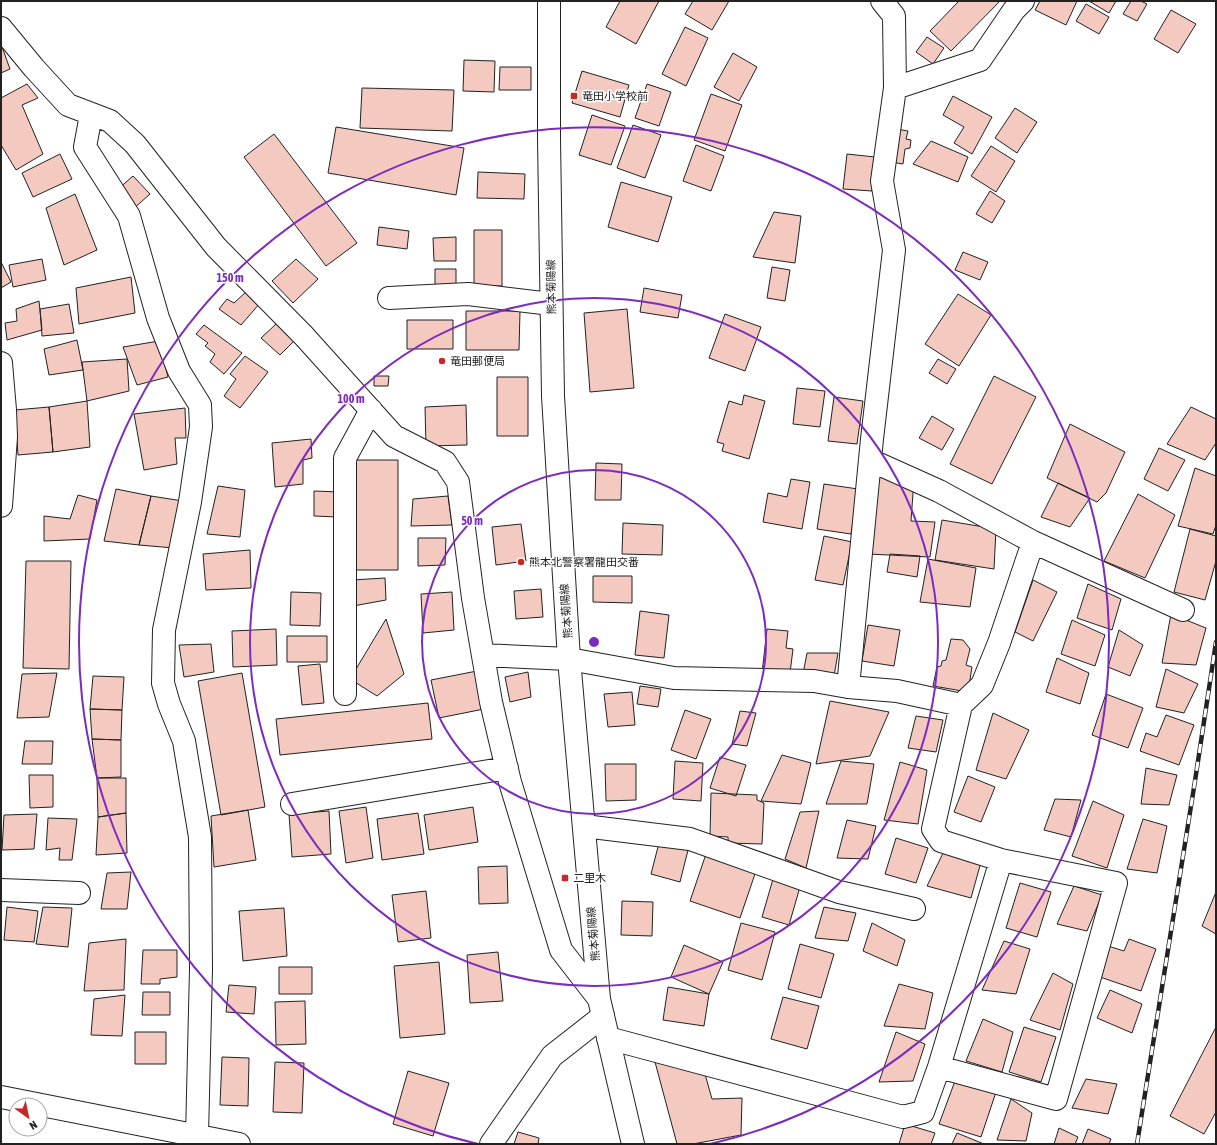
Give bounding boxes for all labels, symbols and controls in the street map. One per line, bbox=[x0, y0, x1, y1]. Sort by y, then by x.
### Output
place label: 竜田小学校前 bbox=[582, 90, 648, 102]
marker: 竜田小学校前 bbox=[569, 91, 579, 101]
street label: 熊本菊陽線 bbox=[545, 259, 557, 315]
text: 150 m bbox=[216, 271, 244, 285]
place label: 竜田郵便局 bbox=[450, 355, 505, 367]
marker: 竜田郵便局 bbox=[437, 356, 447, 366]
text: 100 m bbox=[337, 392, 365, 406]
text: 50 m bbox=[461, 514, 483, 528]
place label: 熊本北警察署龍田交番 bbox=[529, 556, 639, 568]
marker: 熊本北警察署龍田交番 bbox=[516, 557, 526, 567]
street label: 熊本菊陽線 bbox=[558, 583, 574, 639]
centre of rings bbox=[587, 635, 601, 649]
place label: 二里木 bbox=[573, 872, 606, 884]
marker: 二里木 bbox=[560, 873, 570, 883]
street label: 熊本菊陽線 bbox=[585, 906, 601, 962]
north arrow bbox=[8, 1097, 48, 1137]
text: N bbox=[27, 1119, 39, 1132]

